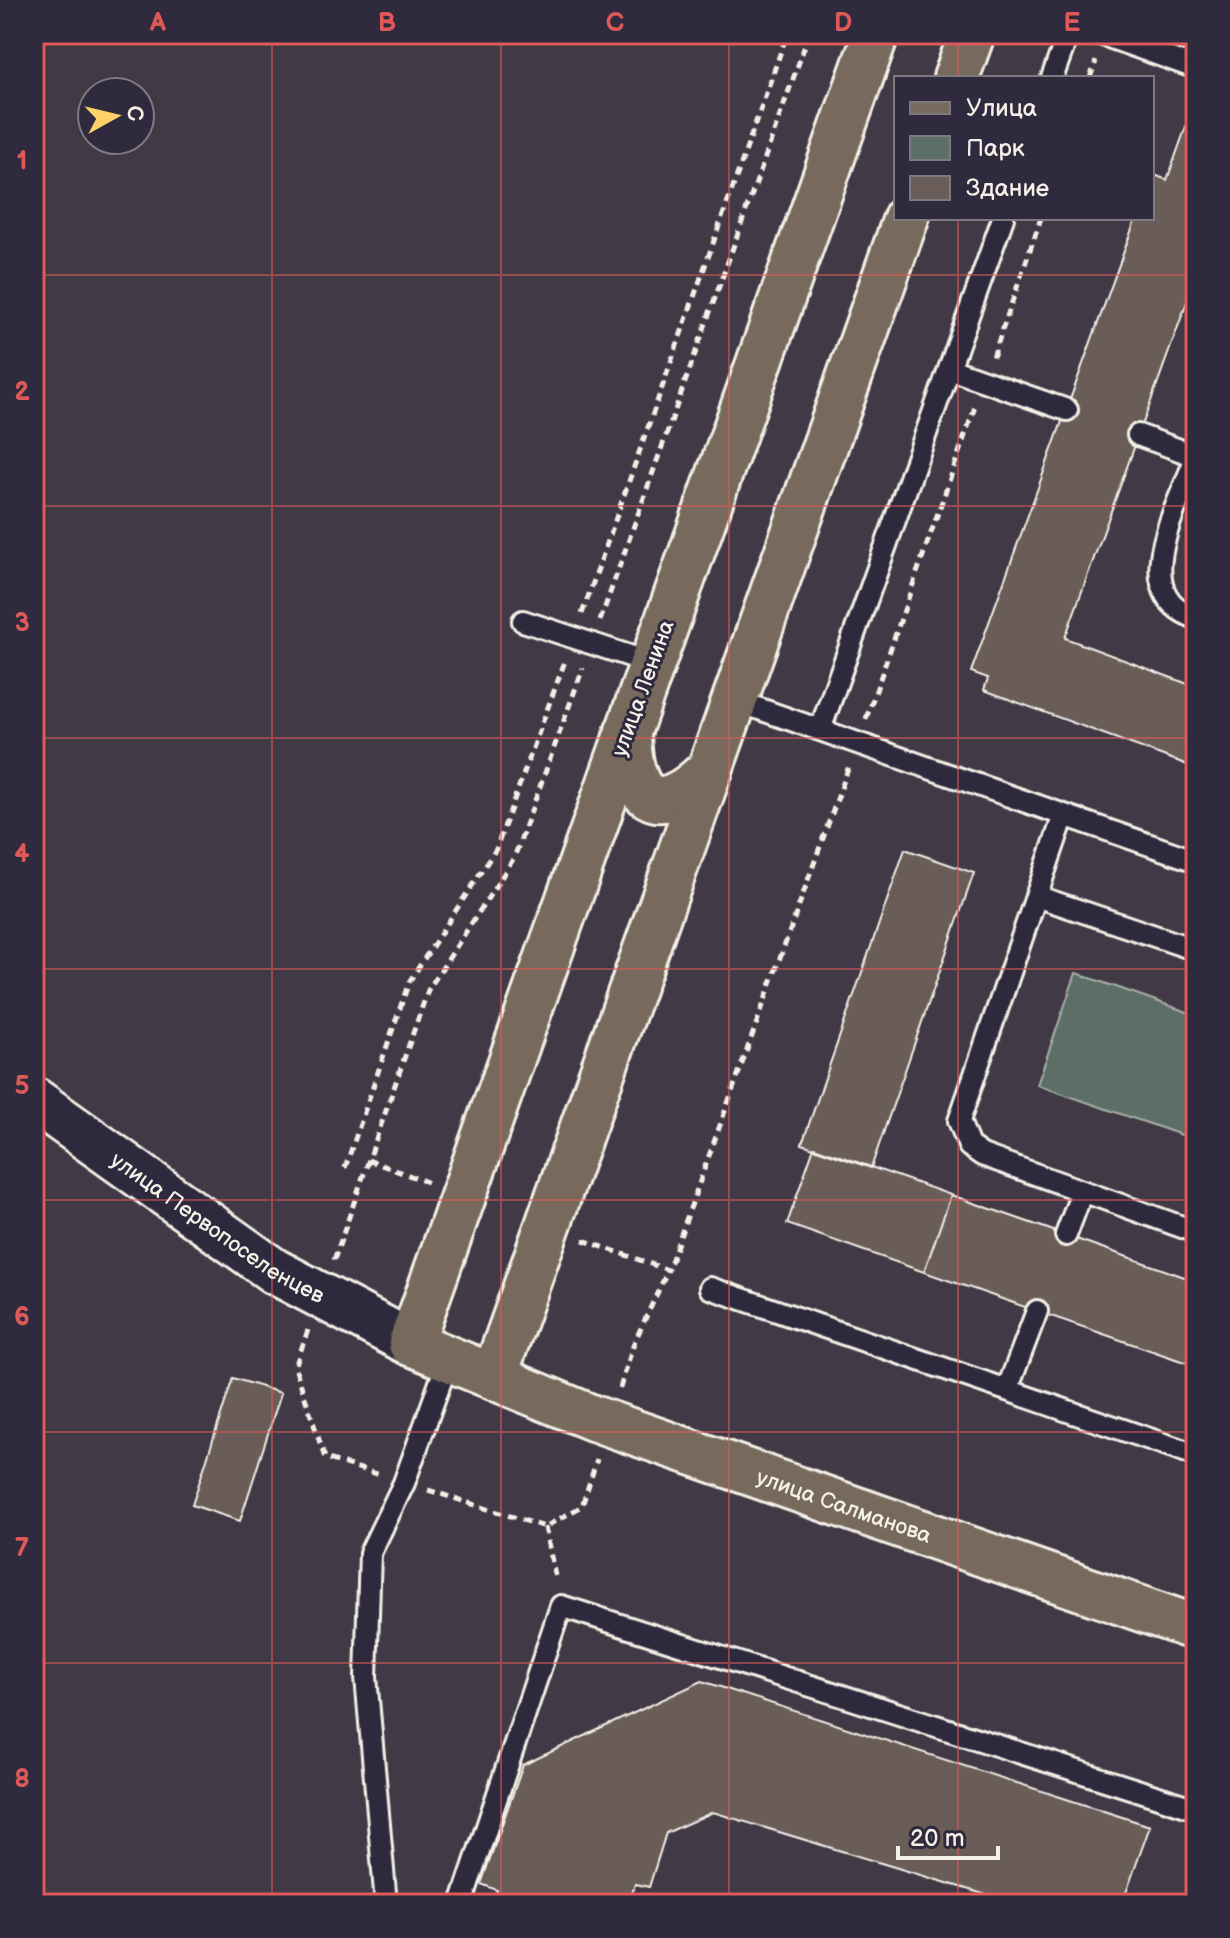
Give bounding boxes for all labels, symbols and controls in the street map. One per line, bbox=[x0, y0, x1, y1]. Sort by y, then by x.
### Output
text: A bbox=[149, 8, 166, 39]
text: B bbox=[378, 8, 396, 39]
text: C bbox=[606, 8, 624, 39]
text: D bbox=[834, 8, 852, 39]
text: E bbox=[1064, 8, 1081, 39]
north arrow bbox=[76, 76, 156, 156]
legend bbox=[894, 76, 1154, 220]
text: Улица bbox=[966, 94, 1037, 123]
text: С bbox=[120, 104, 149, 123]
text: Парк bbox=[966, 134, 1025, 163]
text: 1 bbox=[17, 146, 27, 177]
text: Здание bbox=[966, 174, 1049, 203]
text: 2 bbox=[14, 377, 30, 408]
text: 3 bbox=[14, 608, 30, 639]
street label: улица Ленина bbox=[606, 617, 681, 760]
text: 4 bbox=[14, 839, 30, 870]
text: 5 bbox=[14, 1071, 30, 1102]
street label: улица Первопоселенцев bbox=[105, 1147, 329, 1310]
text: 6 bbox=[14, 1302, 30, 1333]
street label: улица Салманова bbox=[753, 1464, 935, 1550]
text: 7 bbox=[15, 1533, 29, 1564]
text: 8 bbox=[14, 1764, 30, 1795]
scale bar bbox=[898, 1810, 998, 1860]
text: 20 m bbox=[910, 1824, 965, 1853]

